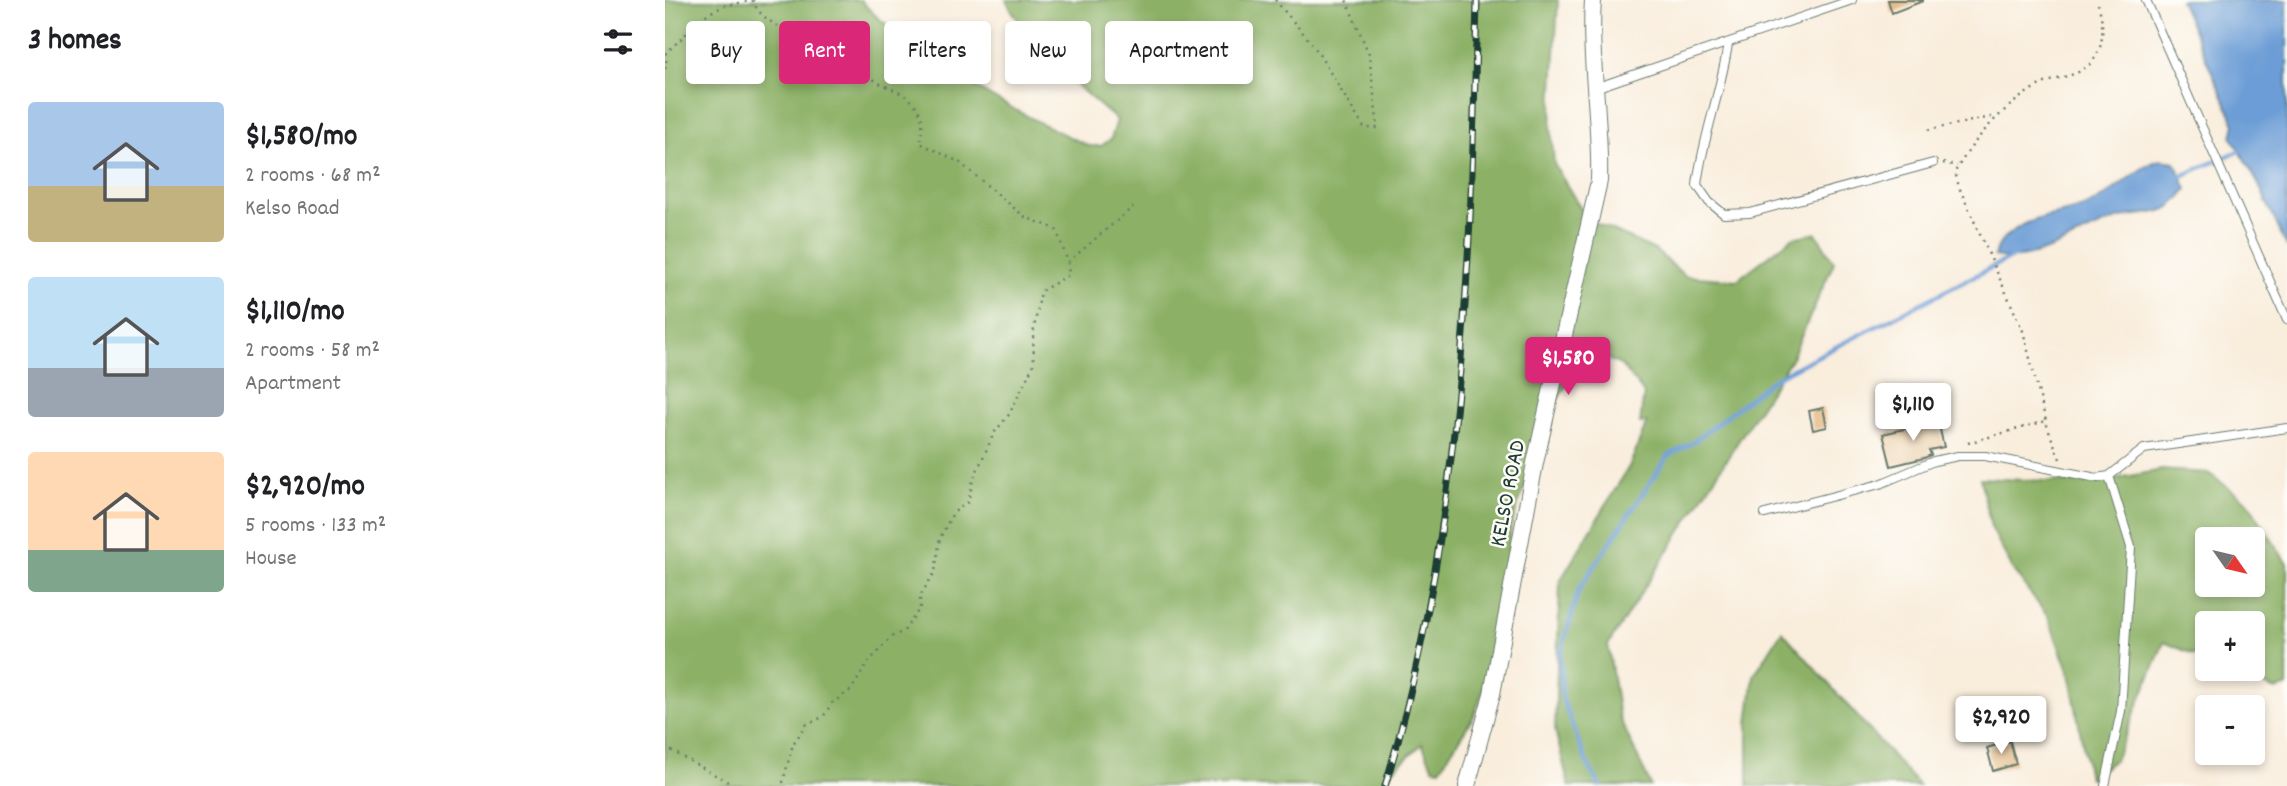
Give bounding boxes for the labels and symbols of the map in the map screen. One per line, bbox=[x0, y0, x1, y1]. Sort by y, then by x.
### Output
pin: $1,580 bbox=[1511, 338, 1625, 397]
pin: $1,110 bbox=[1856, 384, 1970, 443]
street label: KELSO ROAD bbox=[1483, 437, 1536, 550]
north arrow bbox=[2195, 527, 2265, 597]
pin: $2,920 bbox=[1944, 696, 2058, 756]

